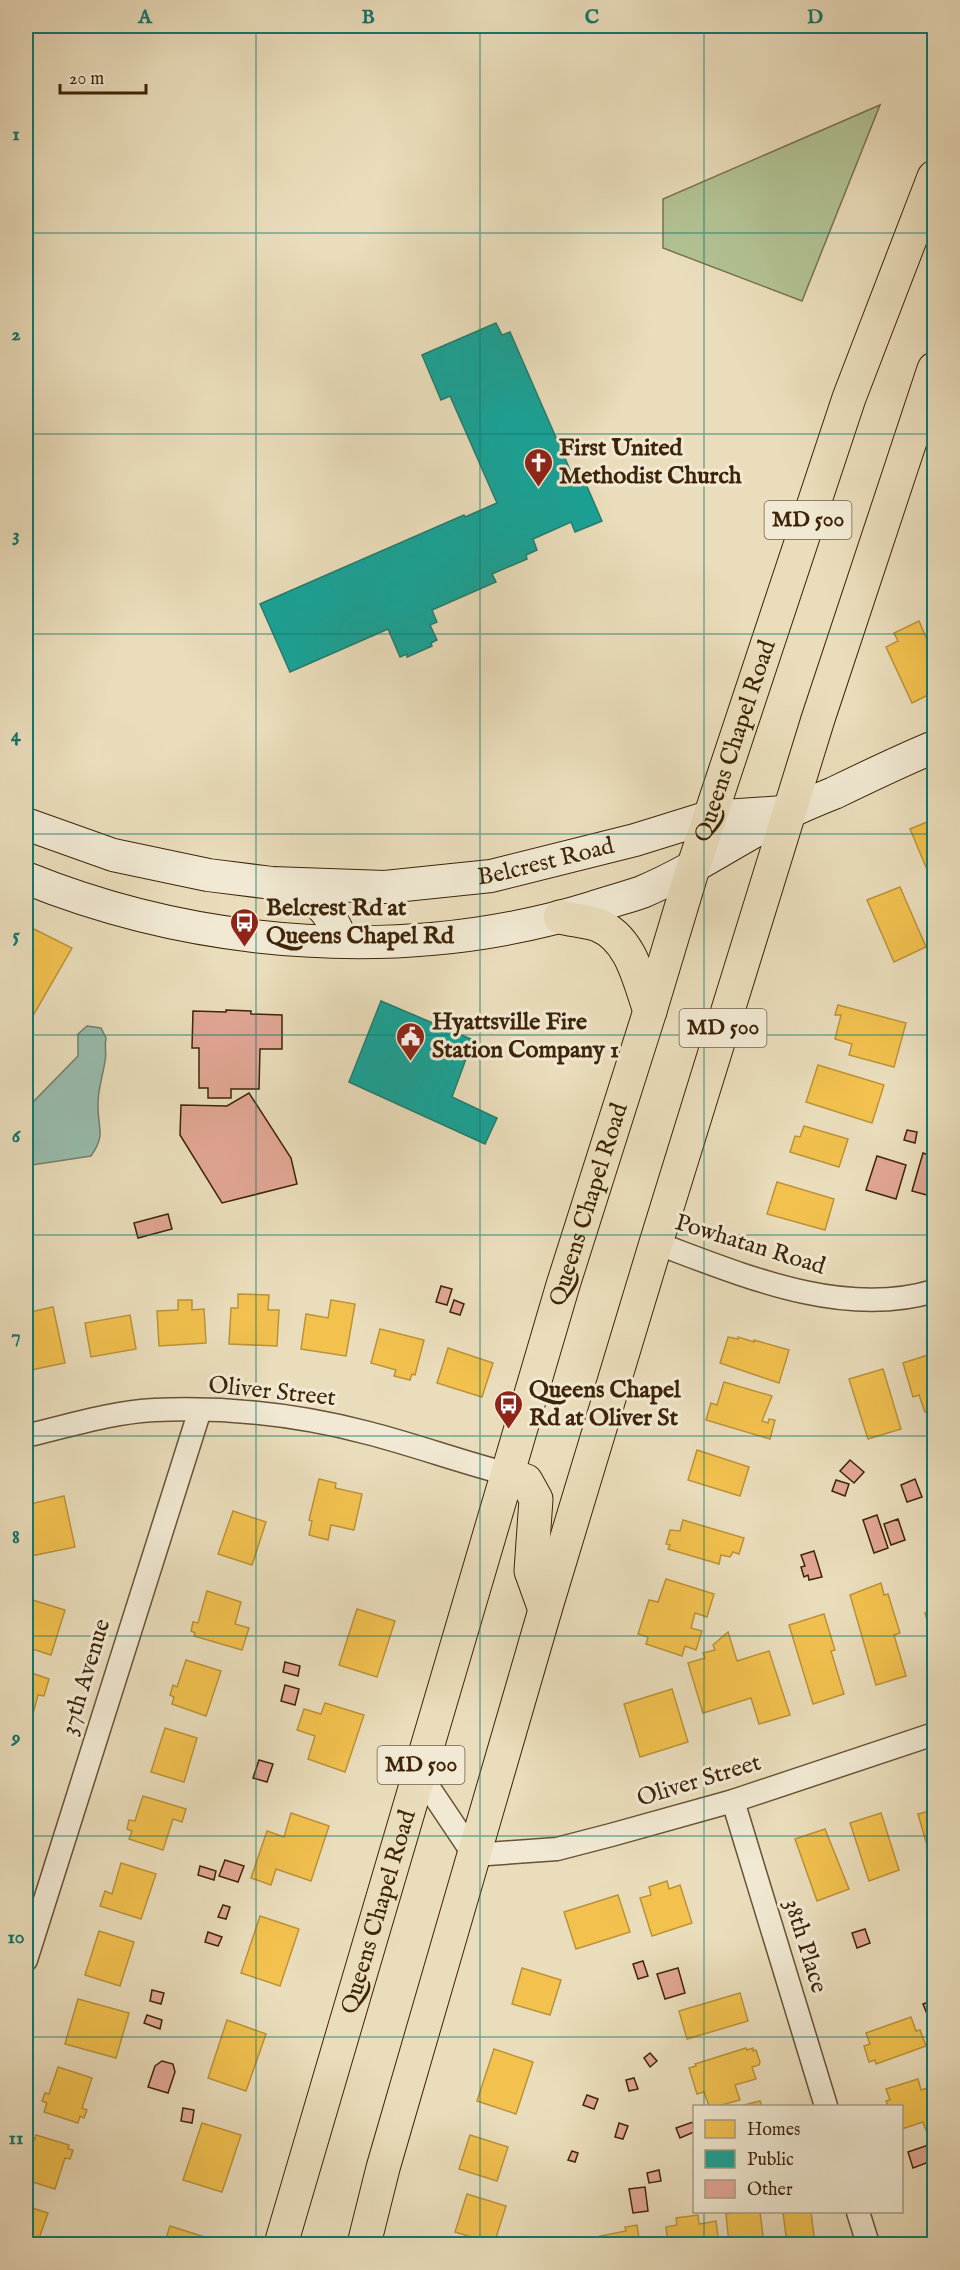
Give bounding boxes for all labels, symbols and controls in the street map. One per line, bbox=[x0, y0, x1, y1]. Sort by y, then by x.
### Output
text: A bbox=[137, 5, 153, 30]
text: B bbox=[361, 5, 375, 30]
text: C bbox=[585, 5, 599, 30]
text: D bbox=[807, 5, 823, 30]
scale bar bbox=[60, 57, 146, 95]
text: 20 m bbox=[69, 68, 104, 91]
text: 1 bbox=[12, 122, 20, 147]
text: 2 bbox=[11, 322, 21, 347]
place label: First United Methodist Church bbox=[559, 433, 742, 492]
church icon: First United Methodist Church bbox=[522, 446, 554, 488]
road number: MD 500 bbox=[764, 501, 852, 539]
text: 3 bbox=[12, 523, 20, 548]
street label: Queens Chapel Road bbox=[687, 636, 783, 846]
text: 4 bbox=[11, 723, 22, 748]
street label: Belcrest Road bbox=[476, 830, 617, 893]
place label: Belcrest Rd at Queens Chapel Rd bbox=[266, 893, 455, 952]
bus stop icon: Belcrest Rd at Queens Chapel Rd bbox=[229, 906, 261, 948]
text: 5 bbox=[12, 923, 20, 948]
place label: Hyattsville Fire Station Company 1 bbox=[432, 1007, 619, 1066]
road number: MD 500 bbox=[680, 1009, 766, 1047]
public building icon: Hyattsville Fire Station Company 1 bbox=[395, 1020, 427, 1062]
street label: Queens Chapel Road bbox=[542, 1099, 635, 1310]
text: 6 bbox=[12, 1124, 22, 1149]
street label: Powhatan Road bbox=[671, 1207, 829, 1283]
text: 7 bbox=[11, 1324, 21, 1349]
street label: Oliver Street bbox=[207, 1370, 337, 1414]
place label: Queens Chapel Rd at Oliver St bbox=[529, 1375, 681, 1434]
bus stop icon: Queens Chapel Rd at Oliver St bbox=[492, 1388, 524, 1430]
text: 8 bbox=[12, 1525, 20, 1550]
street label: 37th Avenue bbox=[54, 1615, 118, 1739]
text: 9 bbox=[11, 1725, 21, 1750]
road number: MD 500 bbox=[378, 1746, 464, 1784]
street label: Oliver Street bbox=[633, 1747, 765, 1815]
street label: Queens Chapel Road bbox=[334, 1806, 423, 2018]
street label: 38th Place bbox=[776, 1895, 834, 1997]
text: 10 bbox=[7, 1925, 25, 1950]
legend bbox=[693, 2105, 903, 2213]
text: Homes bbox=[747, 2119, 800, 2142]
text: 11 bbox=[9, 2126, 23, 2151]
text: Public bbox=[747, 2149, 794, 2172]
text: Other bbox=[747, 2179, 793, 2202]

